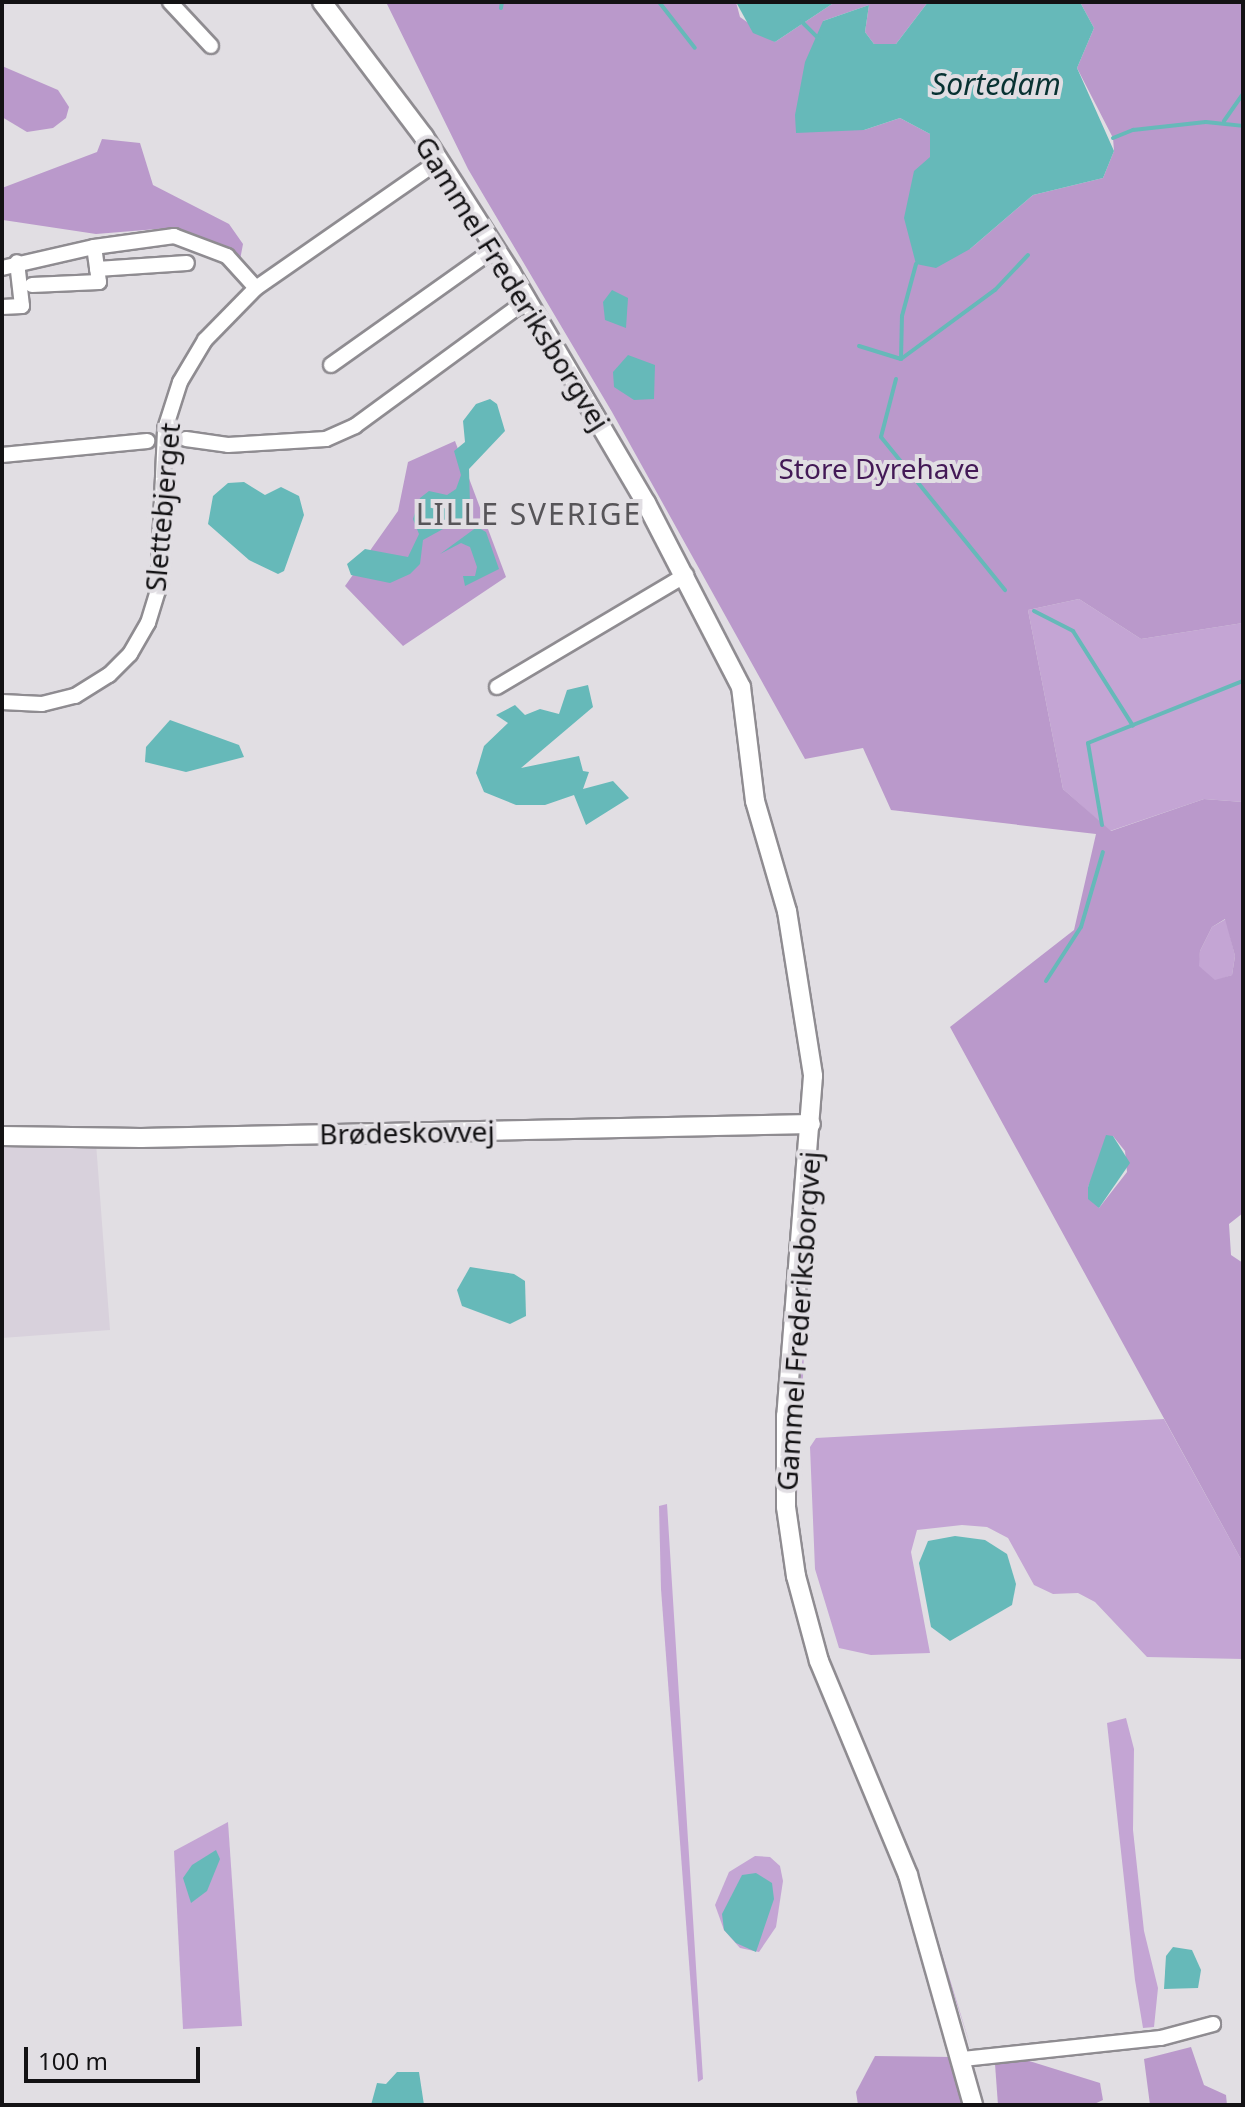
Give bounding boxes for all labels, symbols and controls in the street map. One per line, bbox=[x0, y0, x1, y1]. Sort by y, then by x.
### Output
water label: Sortedam bbox=[931, 66, 1061, 102]
street label: Gammel Frederiksborgvej bbox=[409, 130, 617, 436]
street label: Slettebjerget bbox=[138, 421, 186, 593]
park label: Store Dyrehave bbox=[778, 451, 980, 485]
district label: LILLE SVERIGE bbox=[416, 496, 642, 532]
street label: Brødeskovvej bbox=[319, 1114, 495, 1150]
street label: Gammel Frederiksborgvej bbox=[769, 1150, 827, 1492]
scale bar bbox=[28, 2031, 204, 2081]
text: 100 m bbox=[38, 2044, 108, 2077]

